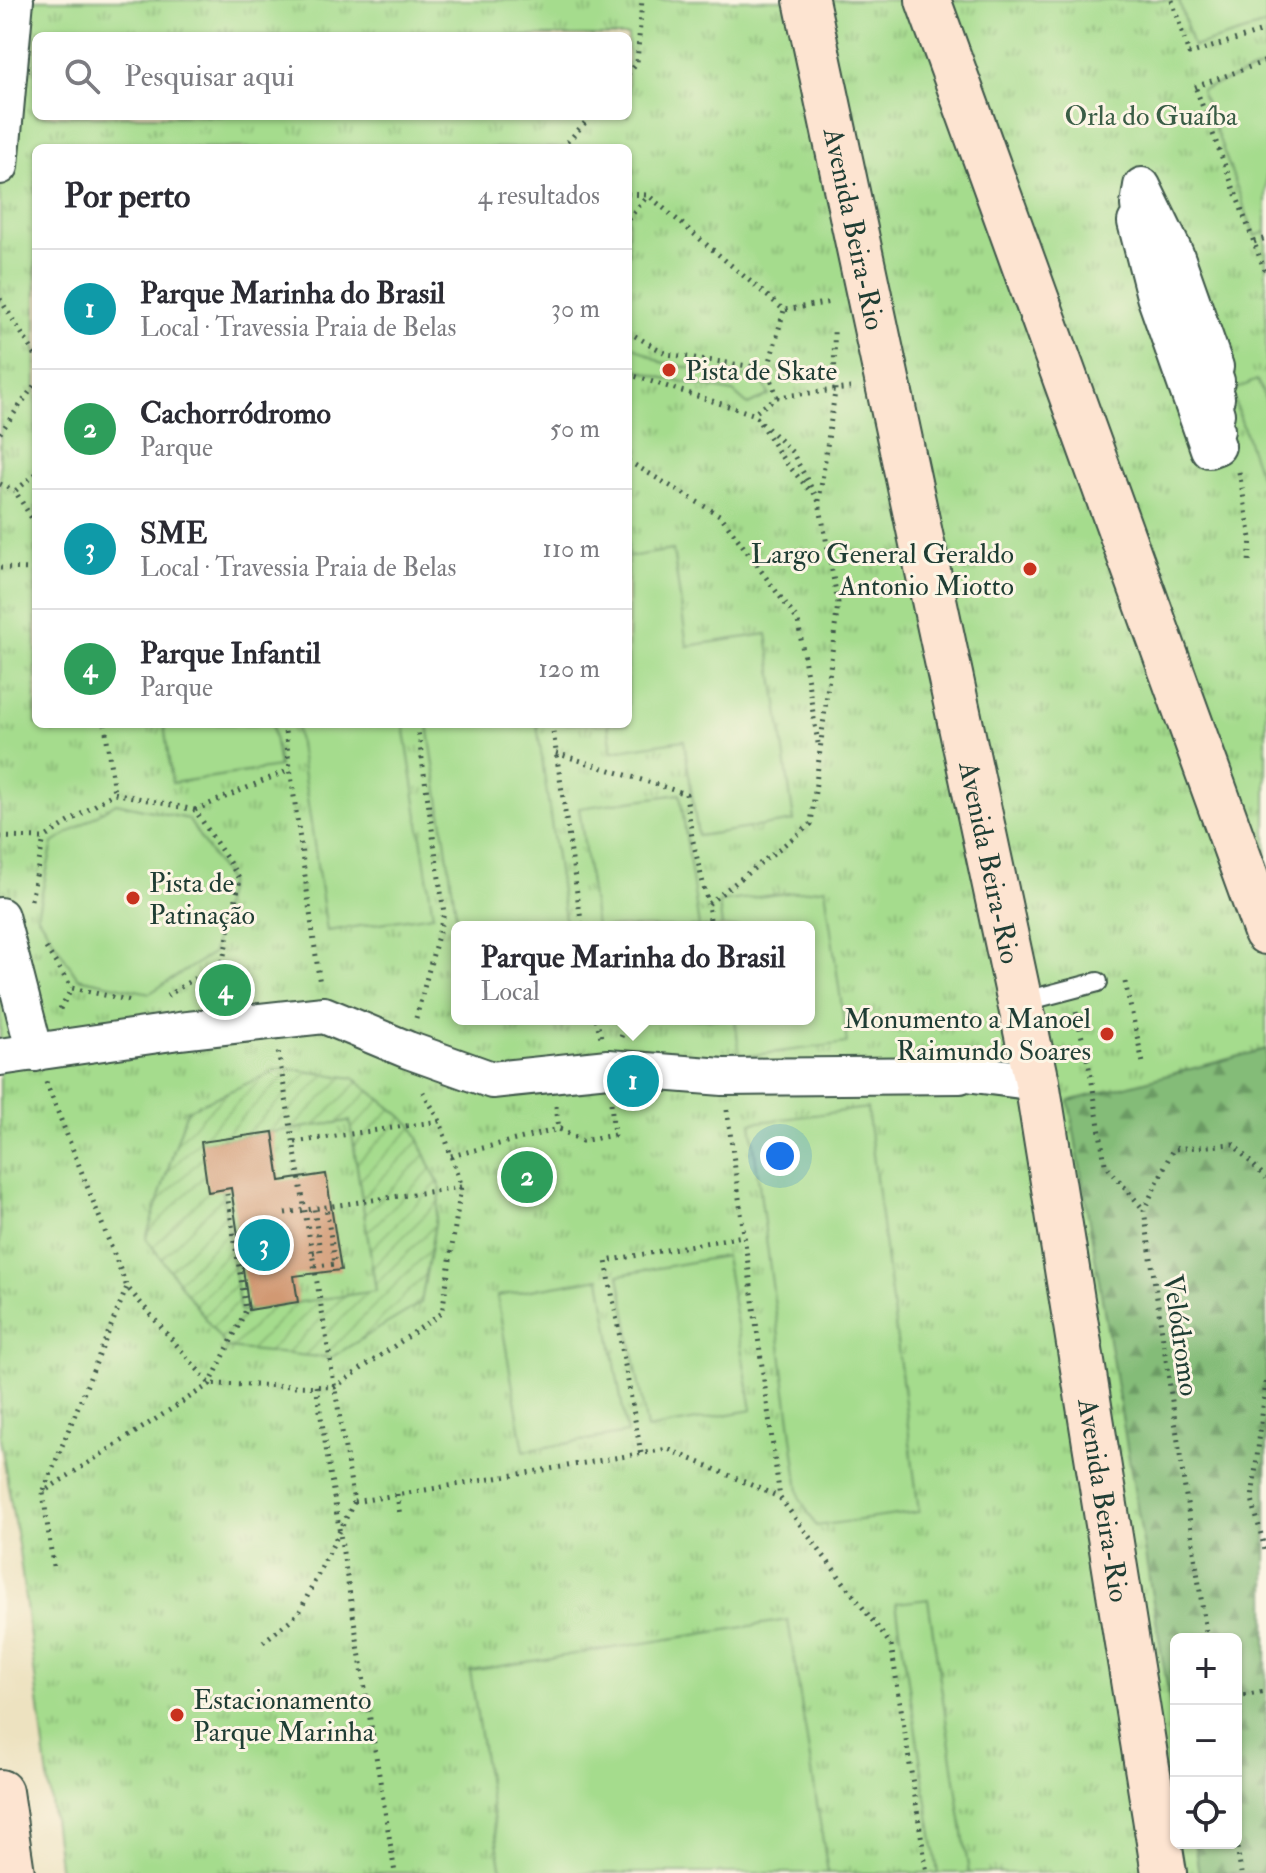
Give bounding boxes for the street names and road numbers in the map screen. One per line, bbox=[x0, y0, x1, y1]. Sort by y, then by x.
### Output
street label: Avenida Beira-Rio bbox=[815, 124, 892, 333]
street label: Avenida Beira-Rio bbox=[950, 758, 1027, 967]
street label: Velódromo bbox=[1155, 1272, 1206, 1398]
street label: Avenida Beira-Rio bbox=[1069, 1395, 1136, 1605]

